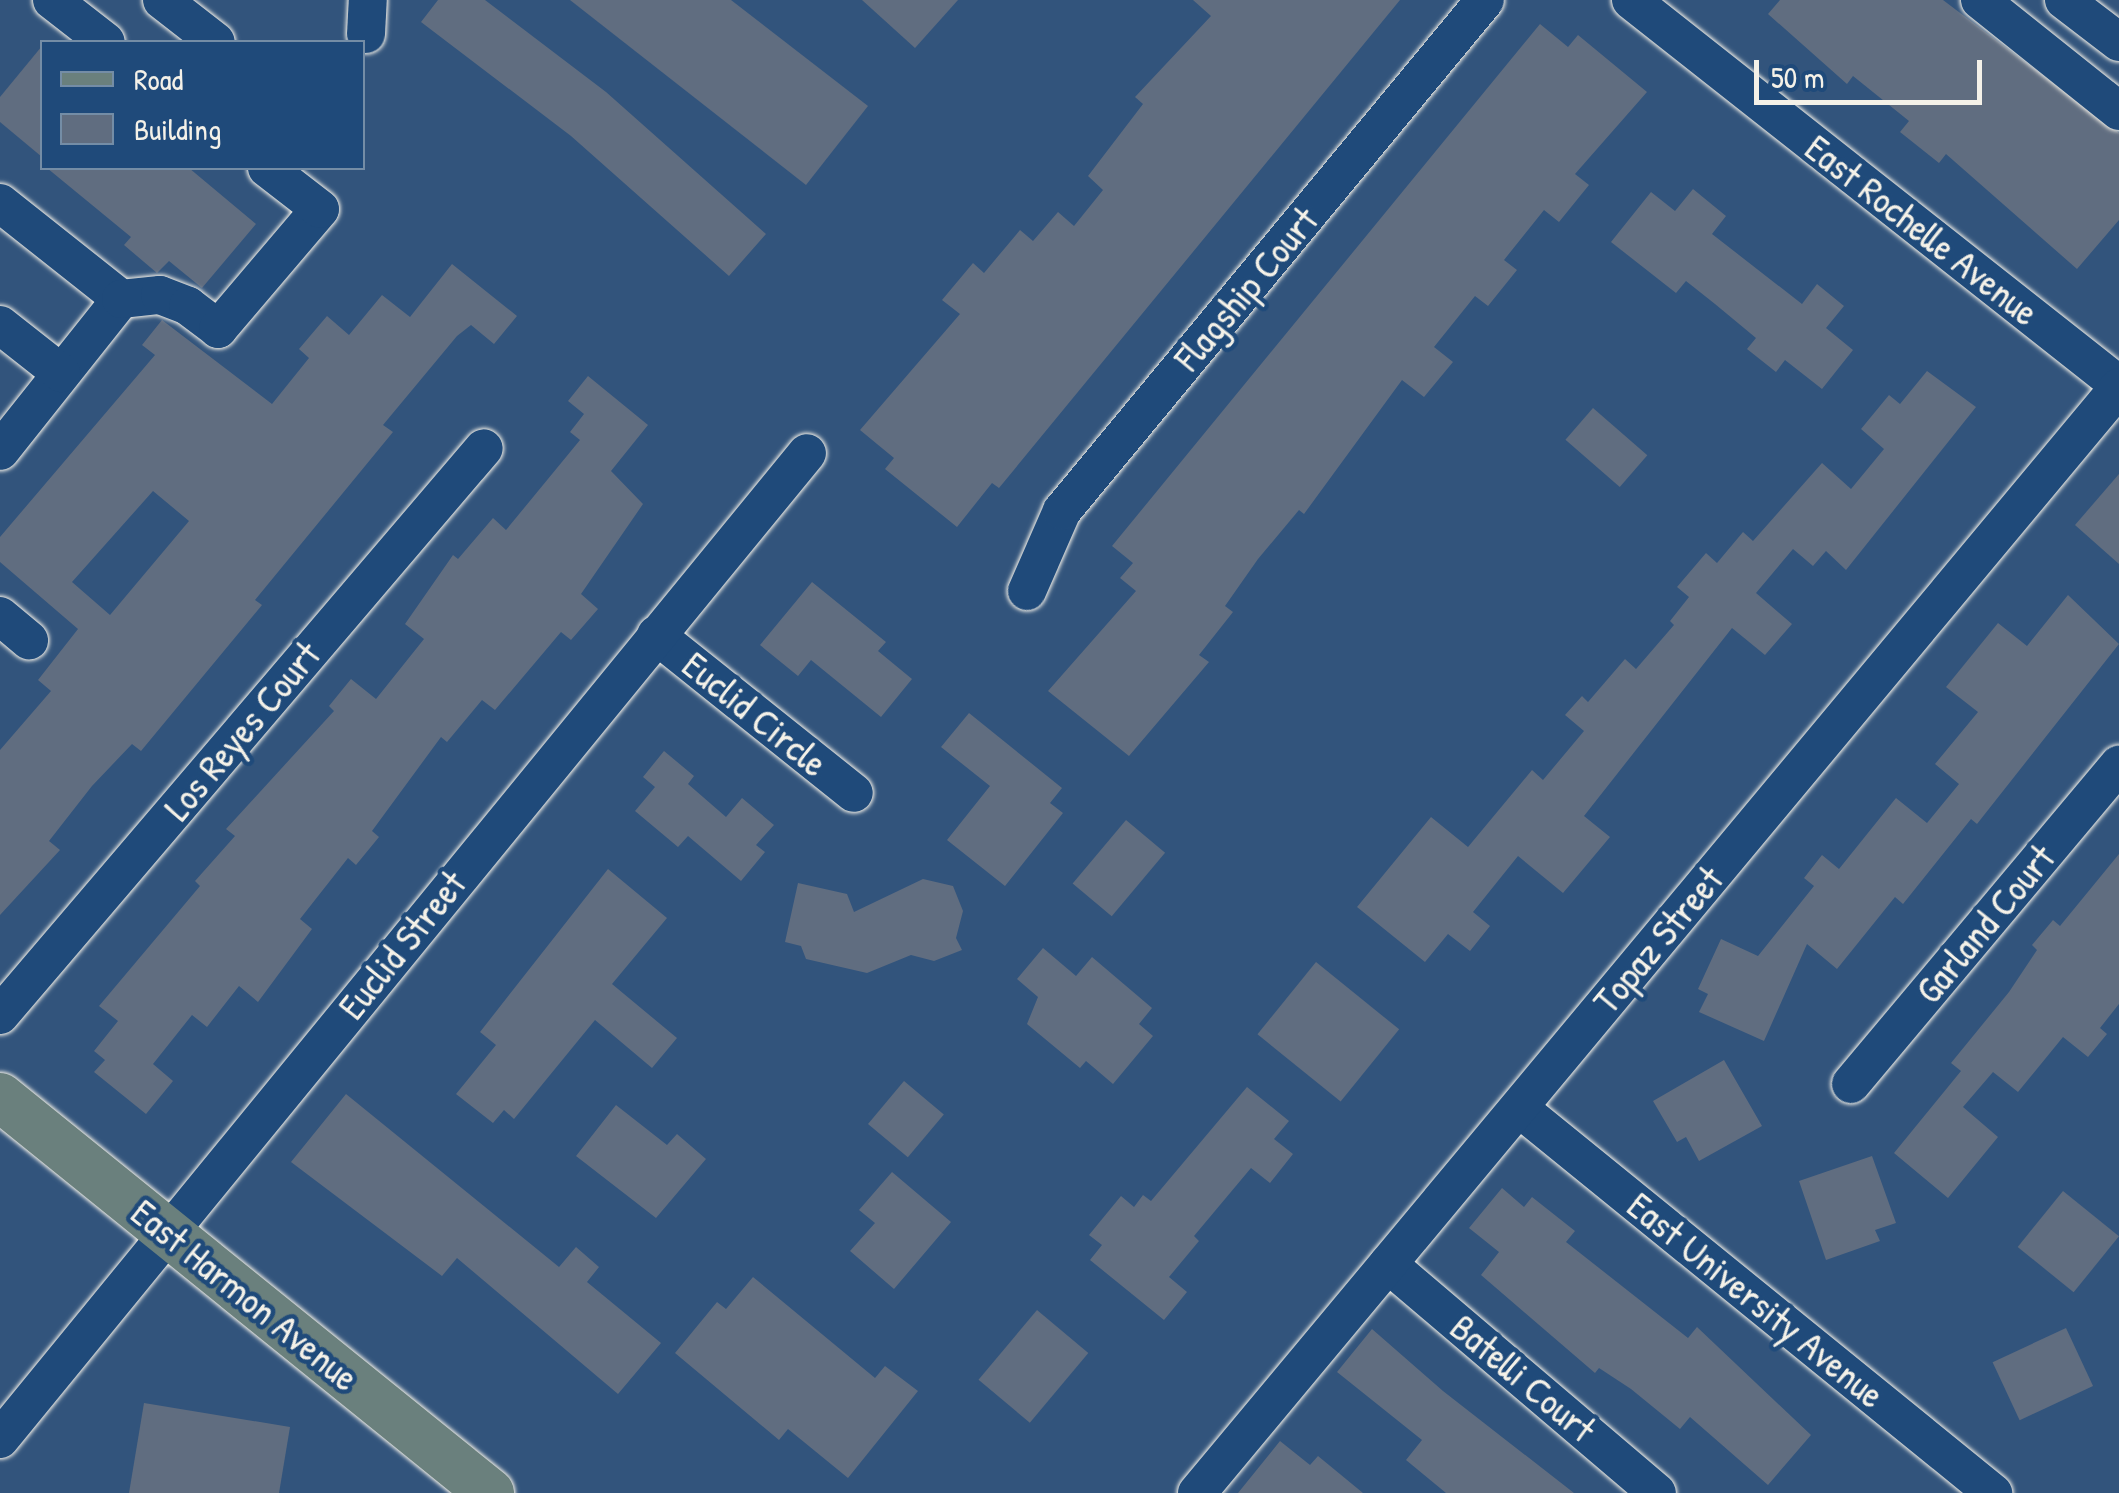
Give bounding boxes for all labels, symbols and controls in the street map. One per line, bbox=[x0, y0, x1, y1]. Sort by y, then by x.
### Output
legend bbox=[40, 40, 365, 170]
scale bar bbox=[1759, 40, 1986, 102]
text: 50 m bbox=[1771, 57, 1824, 97]
text: Road bbox=[134, 59, 183, 99]
text: Building bbox=[134, 109, 221, 149]
street label: East Rochelle Avenue bbox=[1796, 125, 2048, 335]
street label: Flagship Court bbox=[1164, 198, 1328, 380]
street label: Los Reyes Court bbox=[154, 633, 330, 829]
street label: Euclid Circle bbox=[673, 642, 837, 786]
street label: Garland Court bbox=[1906, 836, 2064, 1012]
street label: Topaz Street bbox=[1583, 857, 1733, 1023]
street label: Euclid Street bbox=[328, 862, 476, 1028]
street label: East University Avenue bbox=[1618, 1183, 1894, 1417]
street label: East Harmon Avenue bbox=[122, 1190, 368, 1400]
street label: Batelli Court bbox=[1441, 1304, 1605, 1452]

